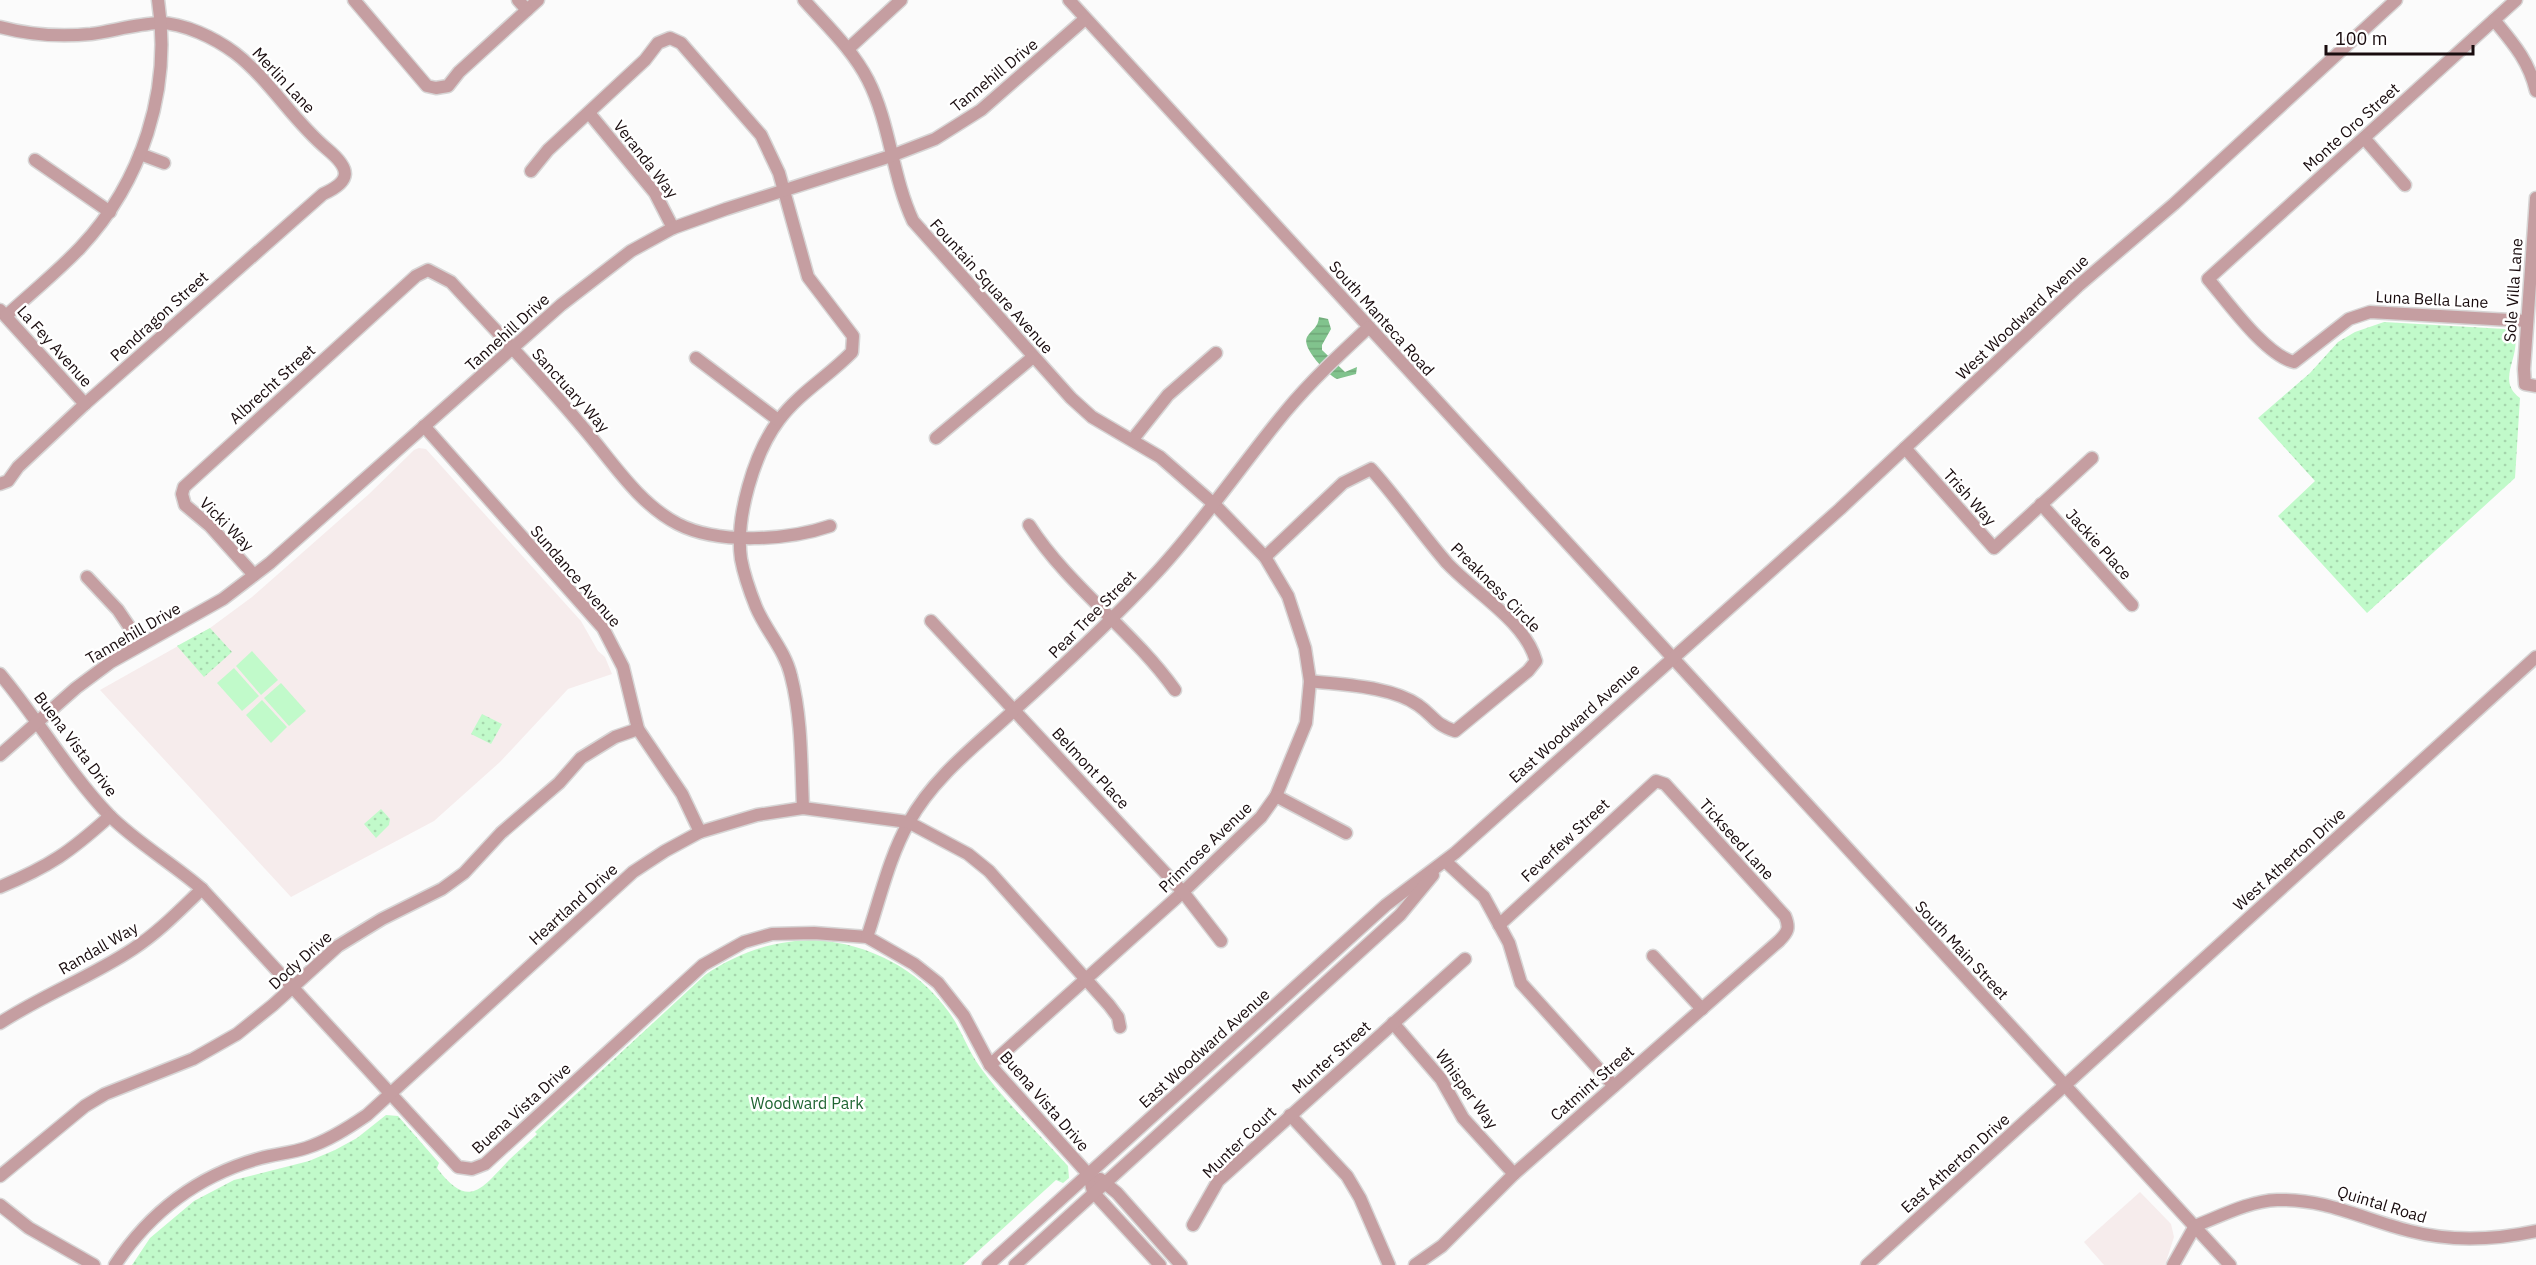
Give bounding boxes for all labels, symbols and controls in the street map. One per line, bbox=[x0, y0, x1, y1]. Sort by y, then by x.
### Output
scale bar bbox=[2326, 18, 2473, 56]
text: 100 m bbox=[2335, 27, 2387, 50]
street label: Tannehill Drive bbox=[946, 34, 1042, 116]
street label: Merlin Lane bbox=[248, 43, 320, 117]
street label: Monte Oro Street bbox=[2299, 78, 2403, 176]
street label: Veranda Way bbox=[609, 116, 683, 202]
street label: Fountain Square Avenue bbox=[926, 214, 1058, 358]
street label: Sole Villa Lane bbox=[2499, 237, 2527, 343]
street label: West Woodward Avenue bbox=[1952, 250, 2093, 384]
street label: South Manteca Road bbox=[1325, 256, 1439, 380]
street label: Pendragon Street bbox=[106, 267, 212, 365]
street label: Luna Bella Lane bbox=[2375, 286, 2489, 312]
street label: Tannehill Drive bbox=[461, 289, 553, 375]
street label: La Fey Avenue bbox=[13, 301, 97, 391]
street label: Albrecht Street bbox=[225, 340, 319, 428]
street label: Sanctuary Way bbox=[528, 344, 614, 436]
street label: Trish Way bbox=[1939, 464, 2001, 530]
street label: Vicki Way bbox=[196, 493, 258, 555]
street label: Jackie Place bbox=[2062, 504, 2136, 584]
street label: Sundance Avenue bbox=[526, 521, 626, 631]
street label: Preakness Circle bbox=[1447, 538, 1545, 636]
street label: Pear Tree Street bbox=[1044, 566, 1140, 662]
street label: Tannehill Drive bbox=[82, 598, 184, 668]
street label: East Woodward Avenue bbox=[1504, 659, 1644, 787]
street label: Buena Vista Drive bbox=[30, 688, 122, 801]
street label: Belmont Place bbox=[1048, 723, 1134, 813]
street label: Feverfew Street bbox=[1517, 794, 1613, 886]
street label: Tickseed Lane bbox=[1695, 794, 1779, 884]
street label: Primrose Avenue bbox=[1154, 797, 1256, 897]
street label: West Atherton Drive bbox=[2229, 803, 2349, 915]
street label: Heartland Drive bbox=[525, 859, 622, 949]
street label: South Main Street bbox=[1911, 896, 2013, 1004]
street label: Randall Way bbox=[55, 917, 141, 979]
street label: Dody Drive bbox=[264, 926, 336, 993]
street label: East Woodward Avenue bbox=[1134, 984, 1274, 1112]
street label: Munter Street bbox=[1288, 1016, 1374, 1098]
street label: Catmint Street bbox=[1546, 1041, 1638, 1125]
street label: Whisper Way bbox=[1431, 1045, 1503, 1133]
street label: Buena Vista Drive bbox=[996, 1047, 1094, 1155]
street label: Buena Vista Drive bbox=[467, 1058, 575, 1158]
park label: Woodward Park bbox=[750, 1093, 864, 1113]
street label: Munter Court bbox=[1198, 1102, 1280, 1182]
street label: East Atherton Drive bbox=[1897, 1109, 2014, 1217]
street label: Quintal Road bbox=[2335, 1181, 2429, 1227]

